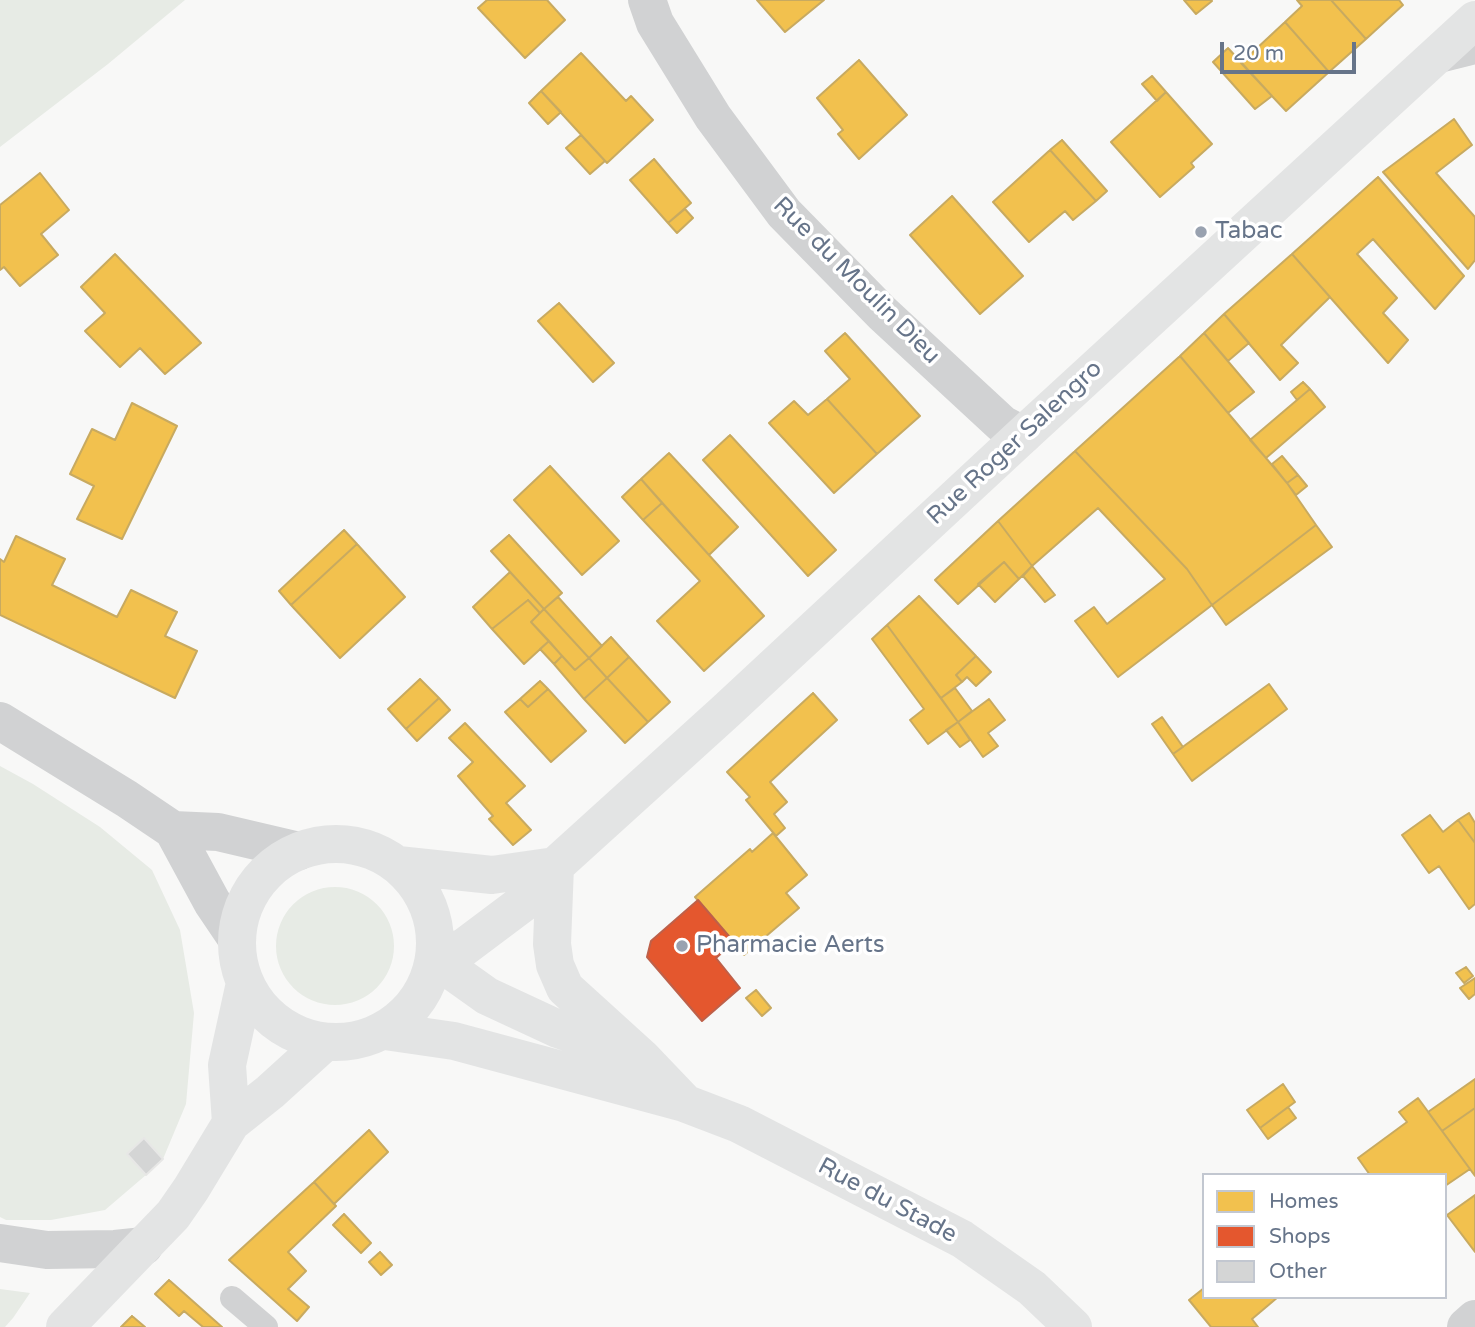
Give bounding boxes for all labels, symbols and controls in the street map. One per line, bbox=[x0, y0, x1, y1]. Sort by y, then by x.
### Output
scale bar bbox=[1223, 28, 1360, 72]
text: 20 m bbox=[1233, 41, 1284, 66]
street label: Rue du Moulin Dieu bbox=[766, 191, 946, 371]
place label: Tabac bbox=[1215, 218, 1283, 246]
marker: Tabac bbox=[1193, 224, 1209, 240]
street label: Rue Roger Salengro bbox=[922, 355, 1108, 531]
place label: Pharmacie Aerts bbox=[696, 932, 884, 960]
marker: Pharmacie Aerts bbox=[674, 938, 690, 954]
street label: Rue du Stade bbox=[813, 1152, 961, 1250]
legend bbox=[1202, 1173, 1447, 1299]
text: Homes bbox=[1269, 1189, 1339, 1214]
text: Shops bbox=[1269, 1224, 1331, 1249]
text: Other bbox=[1269, 1259, 1327, 1284]

